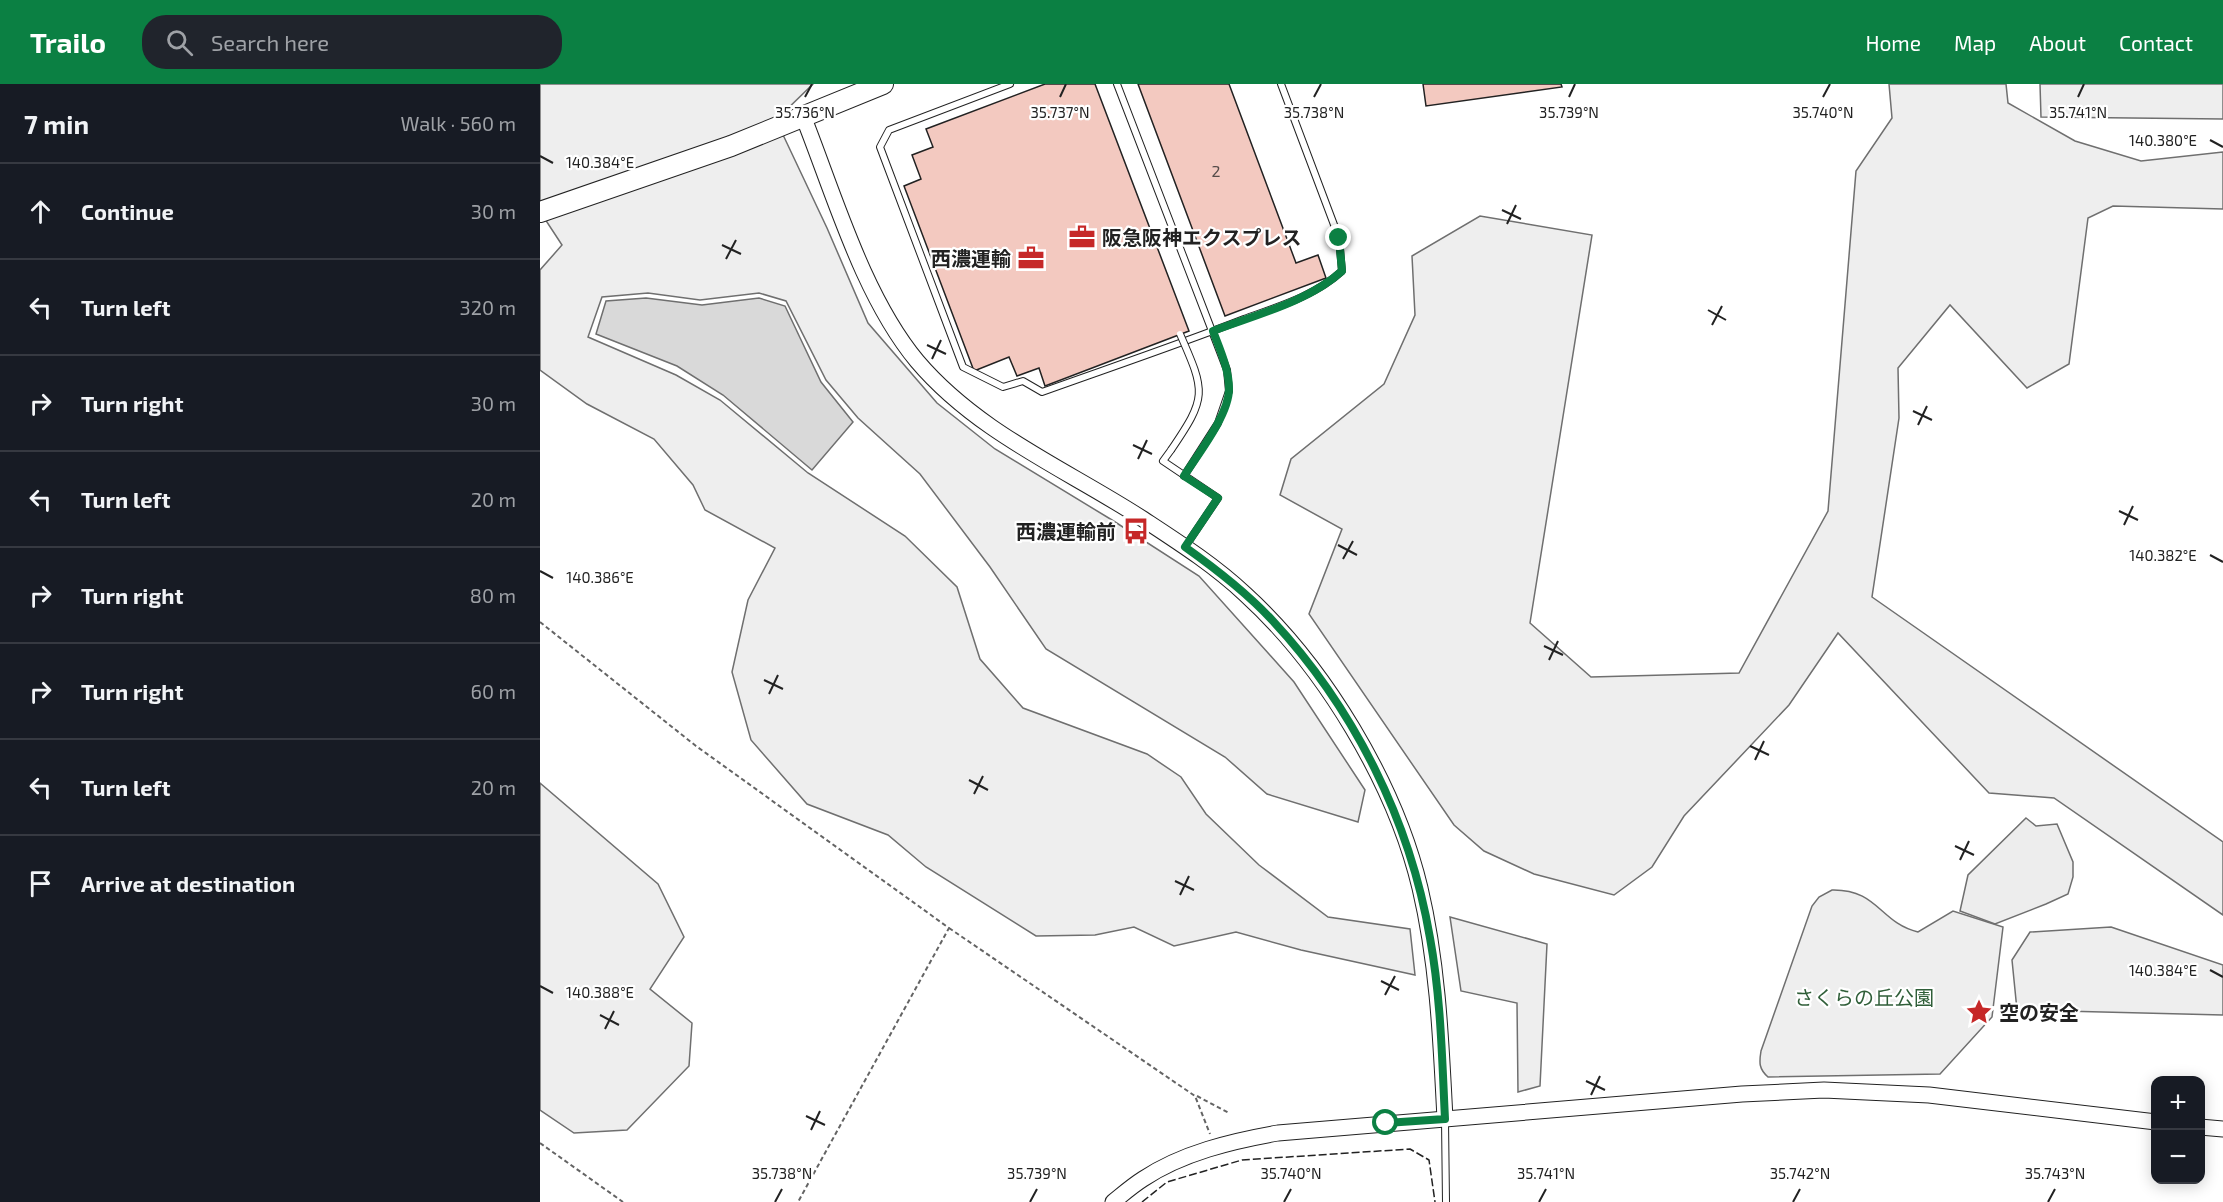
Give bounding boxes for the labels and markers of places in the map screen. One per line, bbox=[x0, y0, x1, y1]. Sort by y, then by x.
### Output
office icon: 阪急阪神エクスプレス bbox=[1067, 222, 1097, 252]
place label: 阪急阪神エクスプレス bbox=[1102, 225, 1301, 249]
office icon: 西濃運輸 bbox=[1016, 243, 1046, 273]
place label: 西濃運輸 bbox=[931, 246, 1011, 270]
bus stop icon: 西濃運輸前 bbox=[1121, 516, 1151, 546]
place label: 西濃運輸前 bbox=[1016, 519, 1116, 543]
place icon: 空の安全 bbox=[1964, 997, 1994, 1027]
place label: 空の安全 bbox=[1999, 1000, 2079, 1024]

